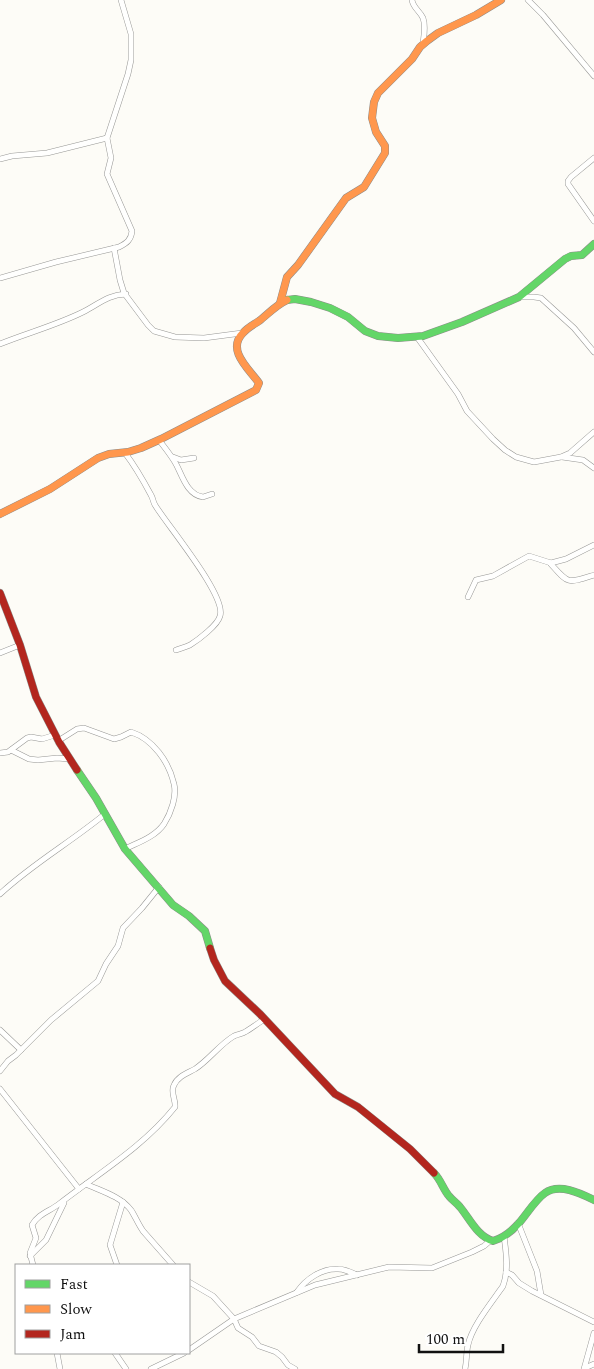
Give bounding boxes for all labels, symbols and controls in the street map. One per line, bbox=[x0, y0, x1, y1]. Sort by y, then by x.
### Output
legend bbox=[15, 1264, 190, 1354]
text: Fast bbox=[60, 1273, 88, 1296]
text: Slow bbox=[60, 1298, 92, 1321]
scale bar bbox=[419, 1322, 503, 1354]
text: Jam bbox=[60, 1323, 86, 1346]
text: 100 m bbox=[426, 1328, 465, 1351]

